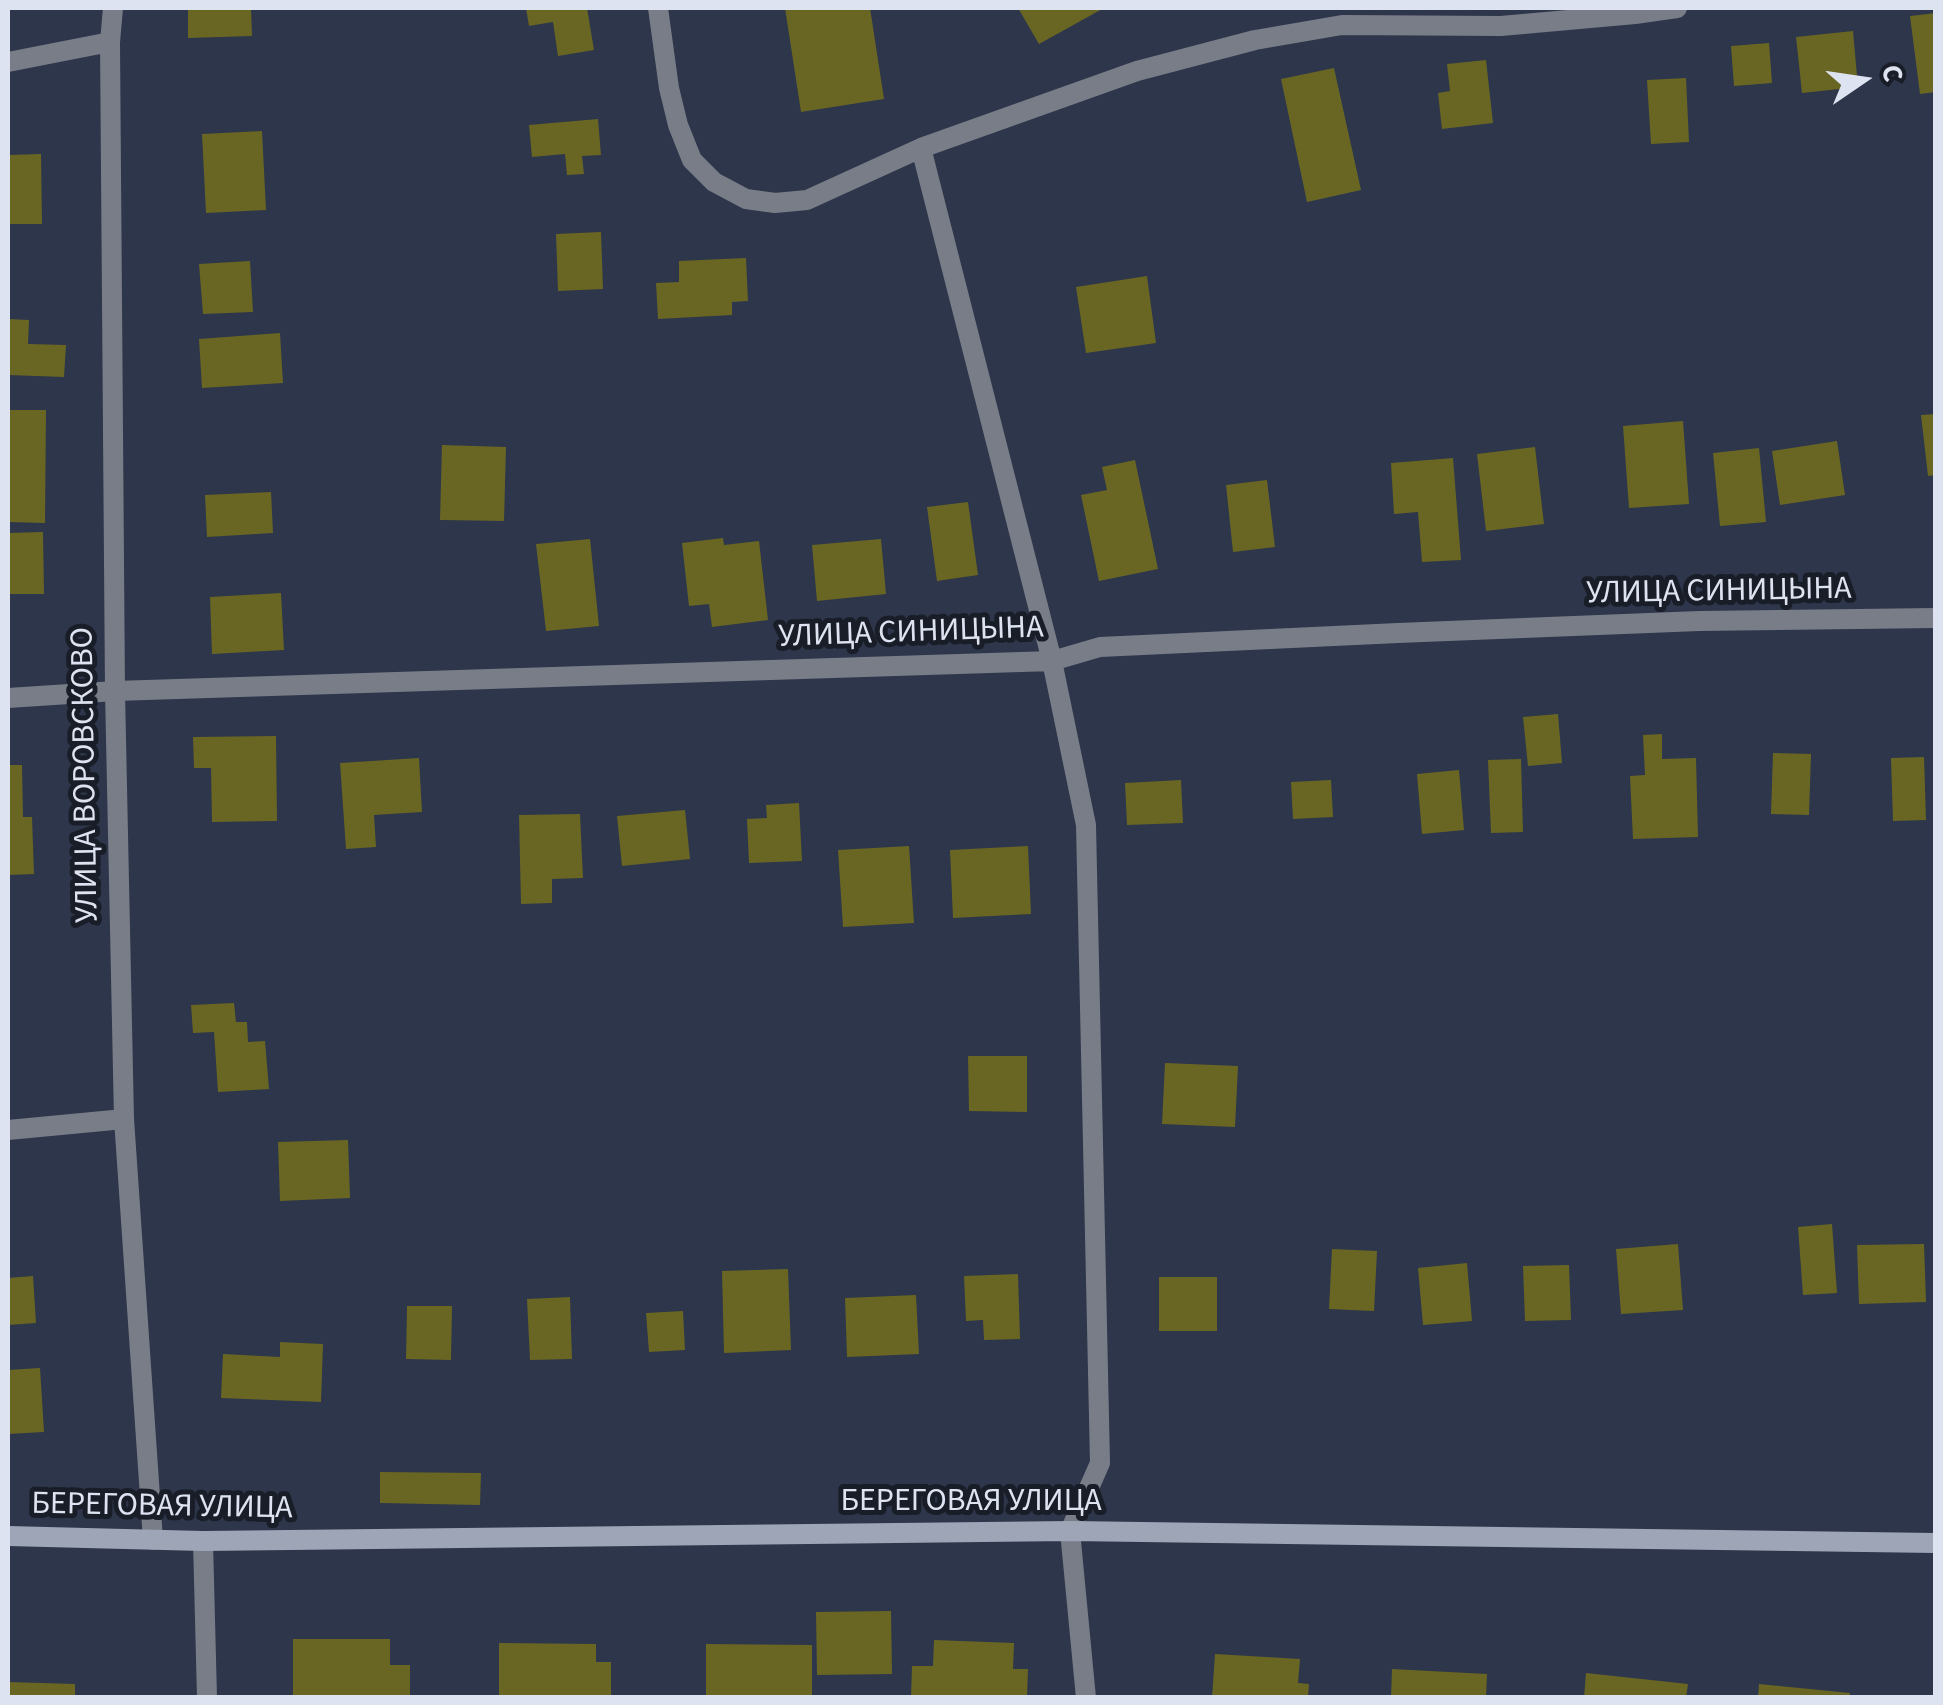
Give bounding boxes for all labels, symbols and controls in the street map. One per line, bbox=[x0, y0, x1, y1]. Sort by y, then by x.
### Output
north arrow bbox=[1813, 30, 1913, 130]
text: С bbox=[1871, 61, 1914, 86]
street label: УЛИЦА СИНИЦЫНА bbox=[1586, 571, 1852, 615]
street label: УЛИЦА СИНИЦЫНА bbox=[778, 610, 1044, 658]
street label: УЛИЦА ВОРОВСКОВО bbox=[65, 627, 109, 923]
street label: БЕРЕГОВАЯ УЛИЦА bbox=[840, 1484, 1102, 1522]
street label: БЕРЕГОВАЯ УЛИЦА bbox=[31, 1487, 293, 1529]

